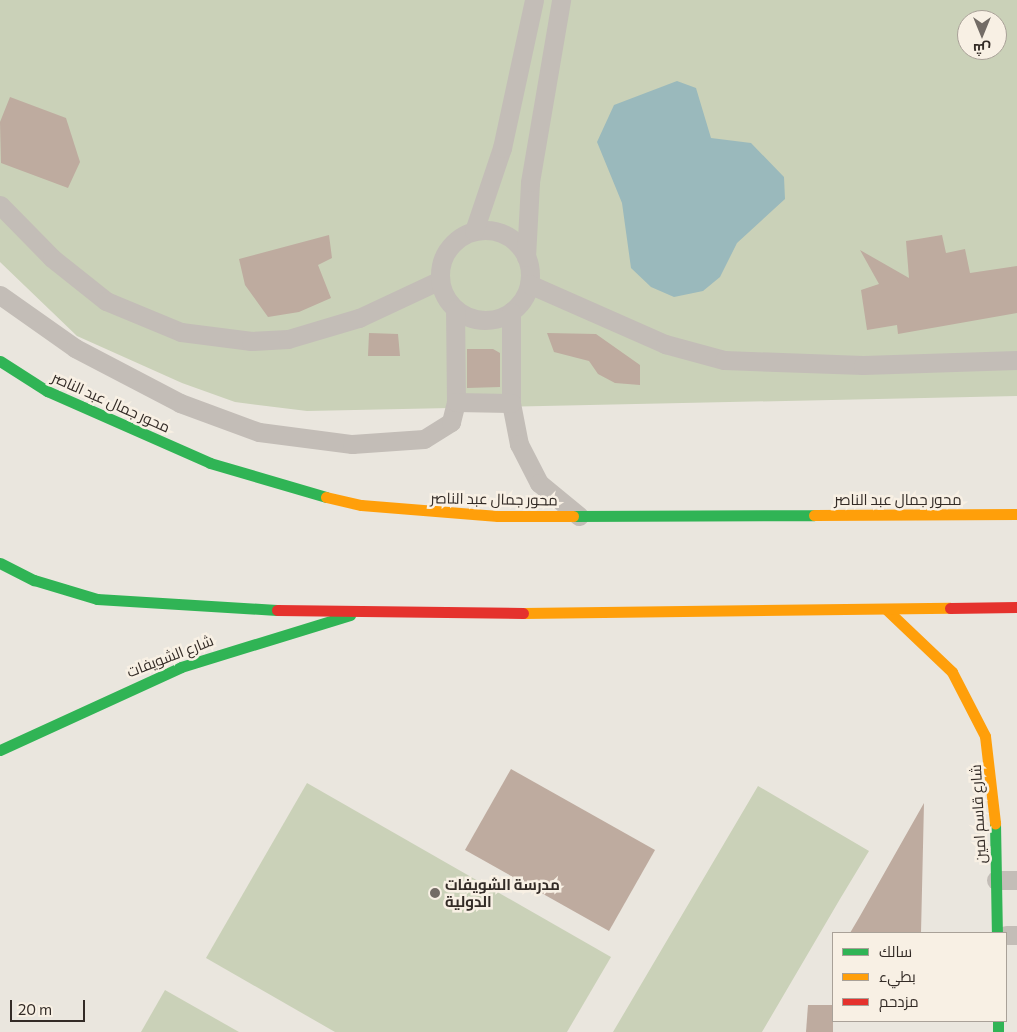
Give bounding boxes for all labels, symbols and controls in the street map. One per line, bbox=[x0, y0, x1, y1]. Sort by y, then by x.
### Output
north arrow bbox=[957, 10, 1007, 60]
text: ش bbox=[973, 41, 991, 58]
street label: محور جمال عبد الناصر bbox=[49, 368, 173, 436]
street label: محور جمال عبد الناصر bbox=[430, 489, 558, 509]
street label: محور جمال عبد الناصر bbox=[834, 491, 962, 509]
street label: شارع الشويفات bbox=[124, 631, 216, 681]
street label: شارع قاسم امين bbox=[966, 764, 990, 864]
place label: مدرسة الشويفات الدولية bbox=[445, 875, 560, 910]
marker: مدرسة الشويفات الدولية bbox=[429, 887, 441, 899]
legend bbox=[832, 932, 1007, 1022]
text: سالك bbox=[879, 942, 912, 960]
text: بطيء bbox=[879, 967, 916, 985]
scale bar bbox=[12, 990, 88, 1022]
text: مزدحم bbox=[879, 992, 919, 1010]
text: 20 m bbox=[18, 1000, 52, 1018]

